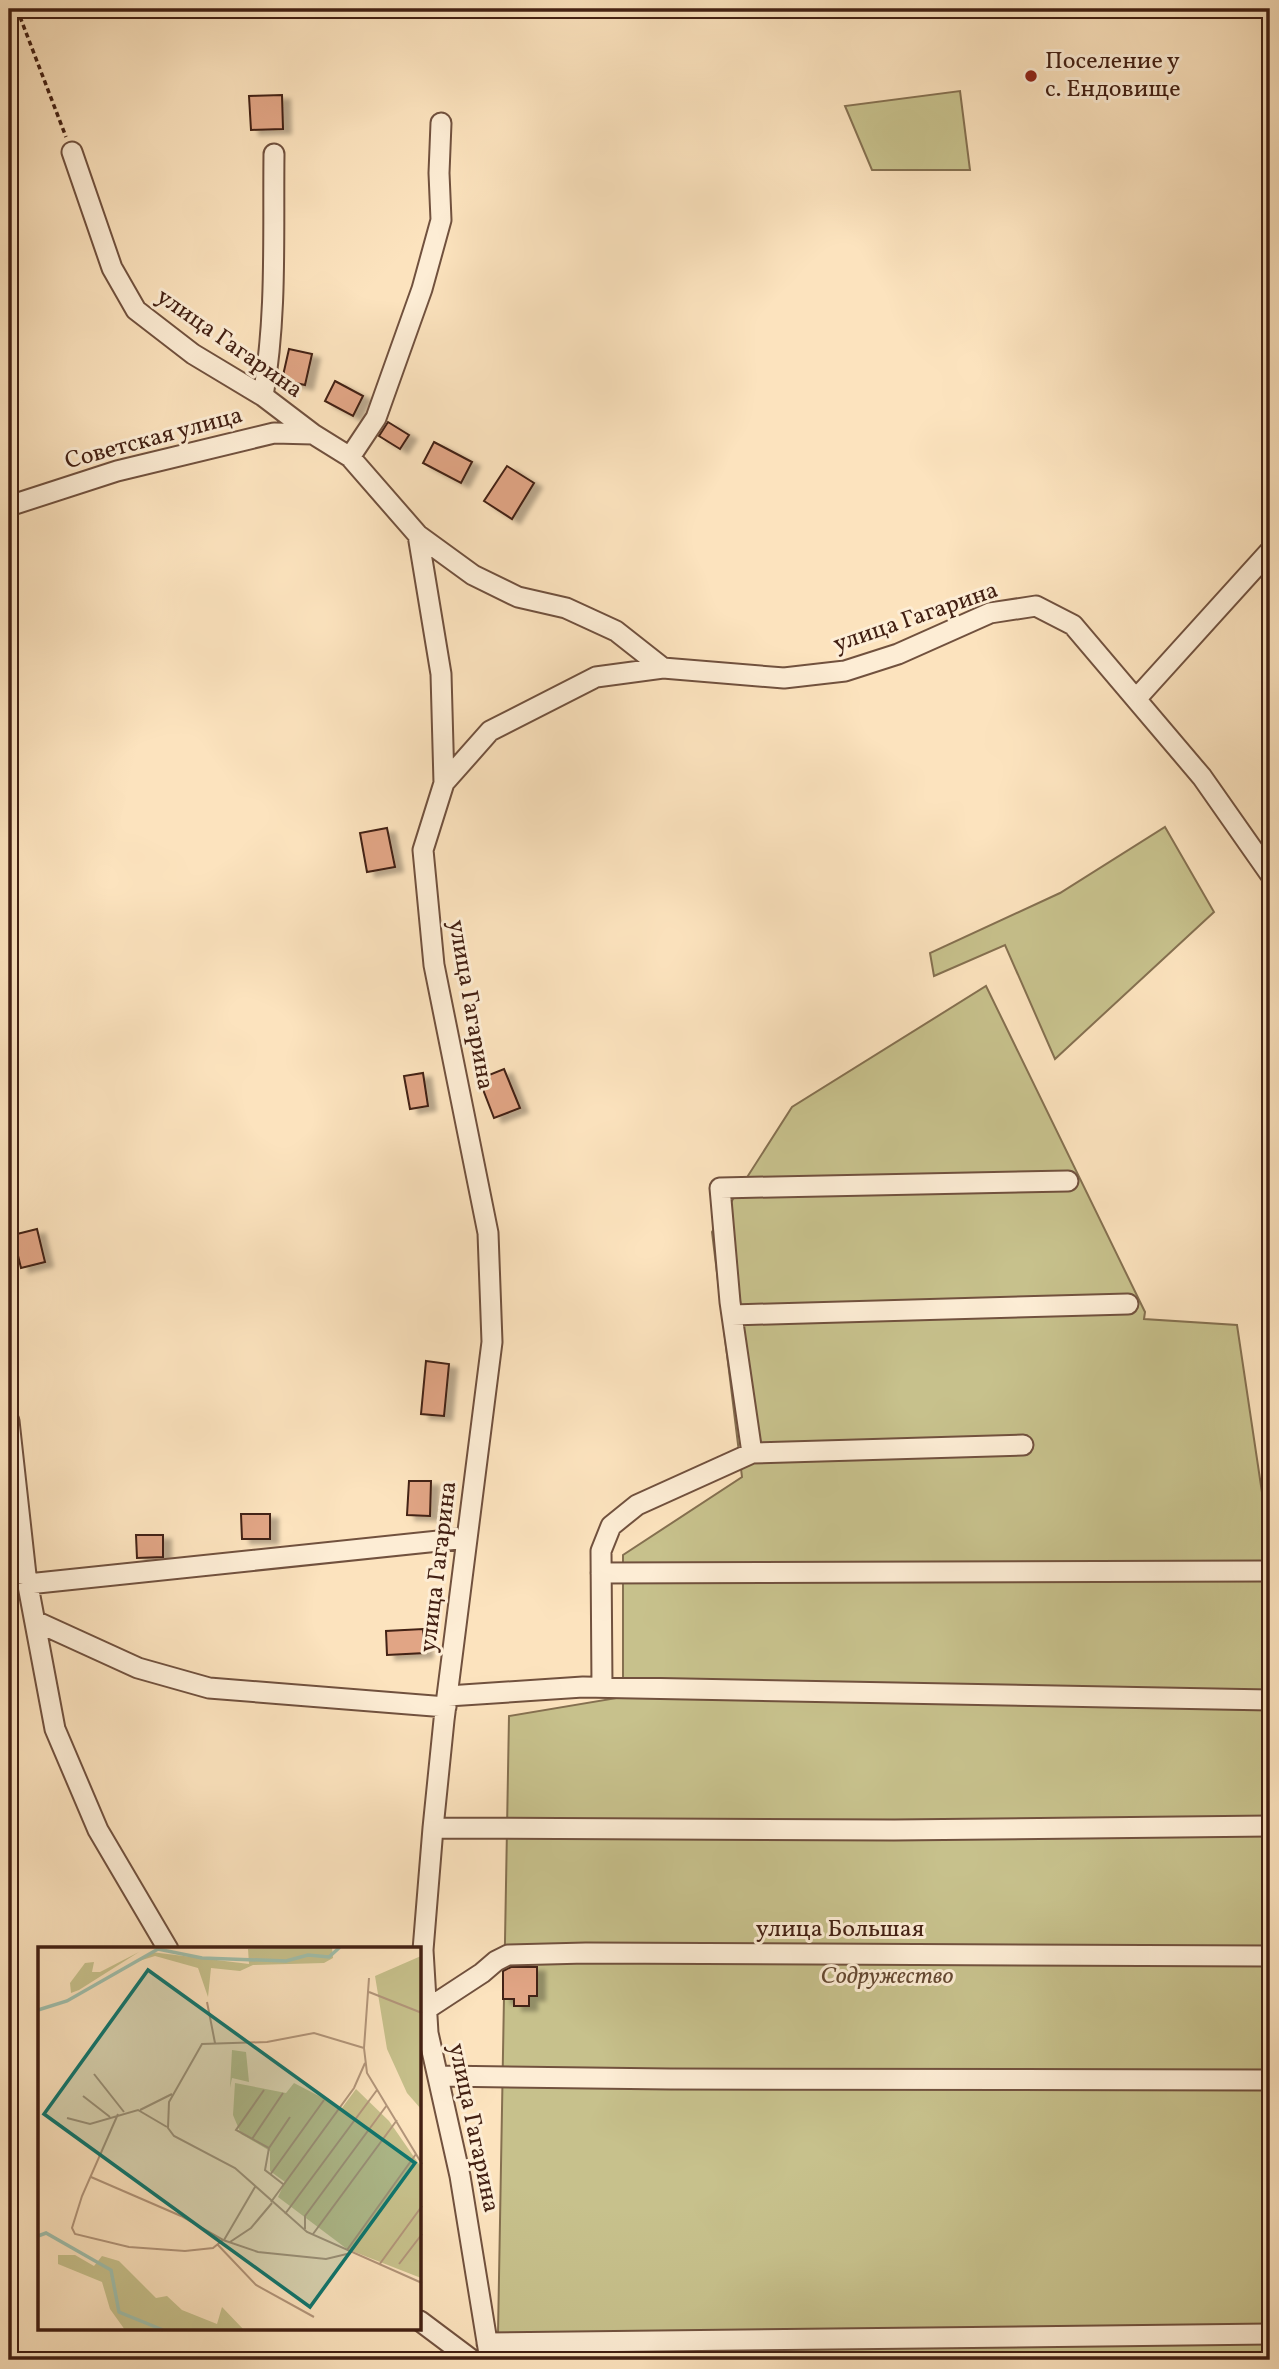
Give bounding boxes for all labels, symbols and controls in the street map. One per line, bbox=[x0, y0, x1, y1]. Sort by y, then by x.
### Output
place label: Поселение у с. Ендовище bbox=[1045, 45, 1181, 107]
marker: Поселение у с. Ендовище bbox=[1023, 68, 1039, 84]
street label: улица Гагарина bbox=[149, 281, 309, 407]
street label: Советская улица bbox=[61, 399, 247, 479]
street label: улица Гагарина bbox=[829, 574, 1003, 662]
street label: улица Гагарина bbox=[438, 917, 502, 1093]
street label: улица Гагарина bbox=[412, 1479, 466, 1655]
street label: улица Большая bbox=[756, 1913, 924, 1947]
inset map bbox=[38, 1947, 422, 2330]
park label: Содружество bbox=[821, 1960, 954, 1994]
street label: улица Гагарина bbox=[438, 2040, 508, 2216]

